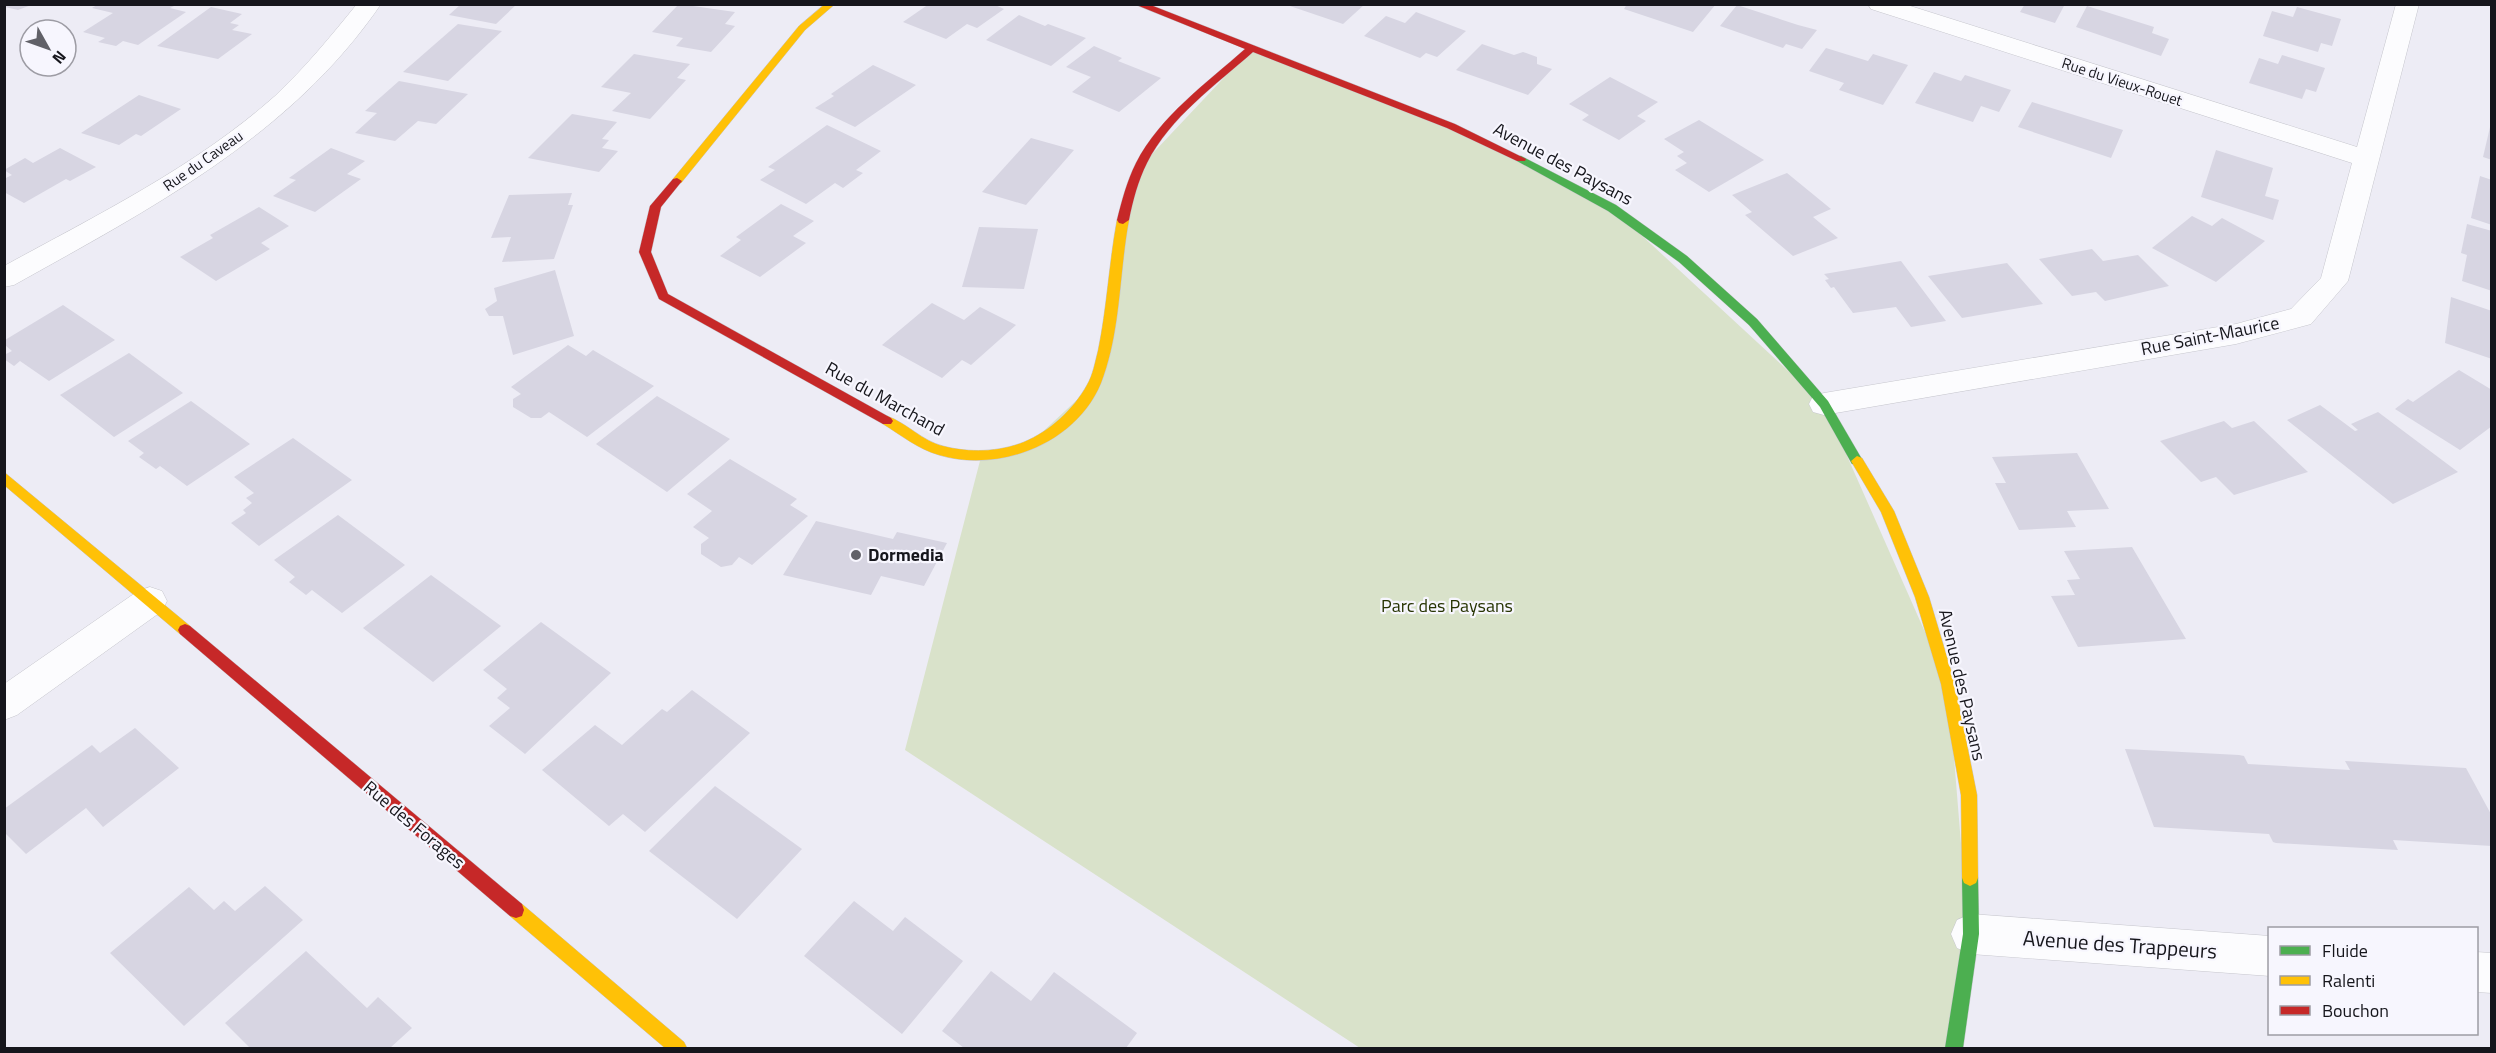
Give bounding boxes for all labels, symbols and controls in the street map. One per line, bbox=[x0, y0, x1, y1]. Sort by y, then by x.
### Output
north arrow bbox=[18, 18, 78, 78]
text: N bbox=[47, 46, 72, 70]
street label: Rue du Vieux-Rouet bbox=[2059, 51, 2186, 112]
street label: Avenue des Paysans bbox=[1489, 115, 1638, 212]
street label: Rue du Caveau bbox=[158, 125, 247, 197]
street label: Rue Saint-Maurice bbox=[2138, 309, 2281, 362]
street label: Rue du Marchand bbox=[821, 355, 950, 443]
place label: Dormedia bbox=[868, 541, 944, 568]
marker: Dormedia bbox=[849, 548, 863, 562]
park label: Parc des Paysans bbox=[1381, 592, 1513, 619]
street label: Avenue des Paysans bbox=[1932, 606, 1993, 763]
street label: Rue des Forages bbox=[358, 774, 471, 875]
street label: Avenue des Trappeurs bbox=[2022, 921, 2218, 967]
legend bbox=[2268, 927, 2478, 1035]
text: Fluide bbox=[2322, 937, 2368, 964]
text: Ralenti bbox=[2322, 967, 2375, 994]
text: Bouchon bbox=[2322, 997, 2389, 1024]

